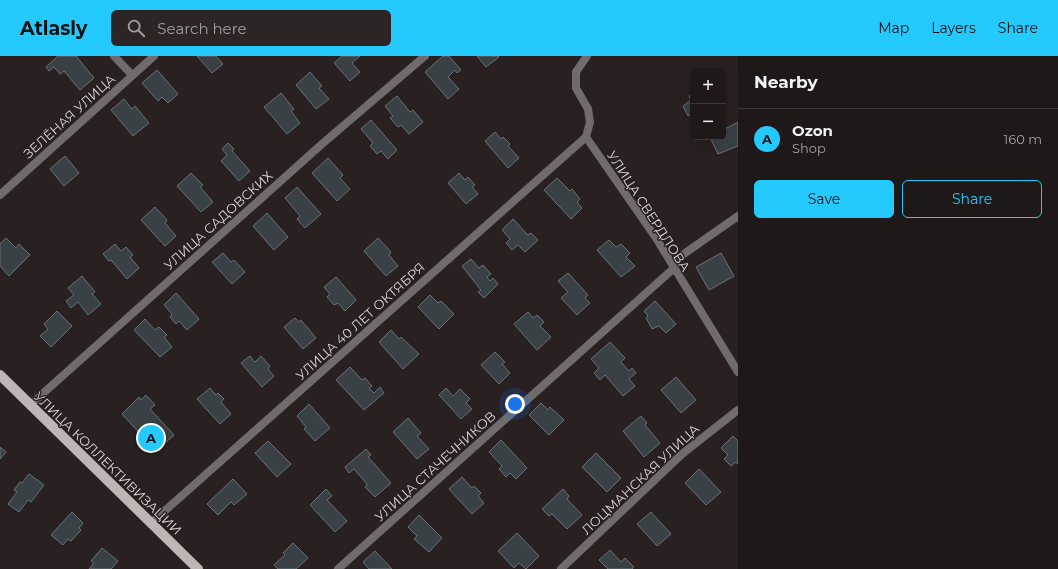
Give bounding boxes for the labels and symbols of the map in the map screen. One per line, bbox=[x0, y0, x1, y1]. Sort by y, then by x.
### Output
street label: ЗЕЛЁНАЯ УЛИЦА bbox=[20, 70, 118, 161]
street label: УЛИЦА СВЕРДЛОВА bbox=[604, 148, 694, 275]
street label: УЛИЦА САДОВСКИХ bbox=[161, 167, 276, 273]
street label: УЛИЦА 40 ЛЕТ ОКТЯБРЯ bbox=[292, 259, 428, 383]
street label: УЛИЦА КОЛЛЕКТИВИЗАЦИИ bbox=[31, 388, 185, 538]
your location bbox=[505, 394, 525, 414]
street label: УЛИЦА СТАЧЕЧНИКОВ bbox=[371, 408, 499, 524]
street label: ЛОЦМАНСКАЯ УЛИЦА bbox=[578, 420, 702, 538]
pin: A bbox=[138, 423, 164, 453]

